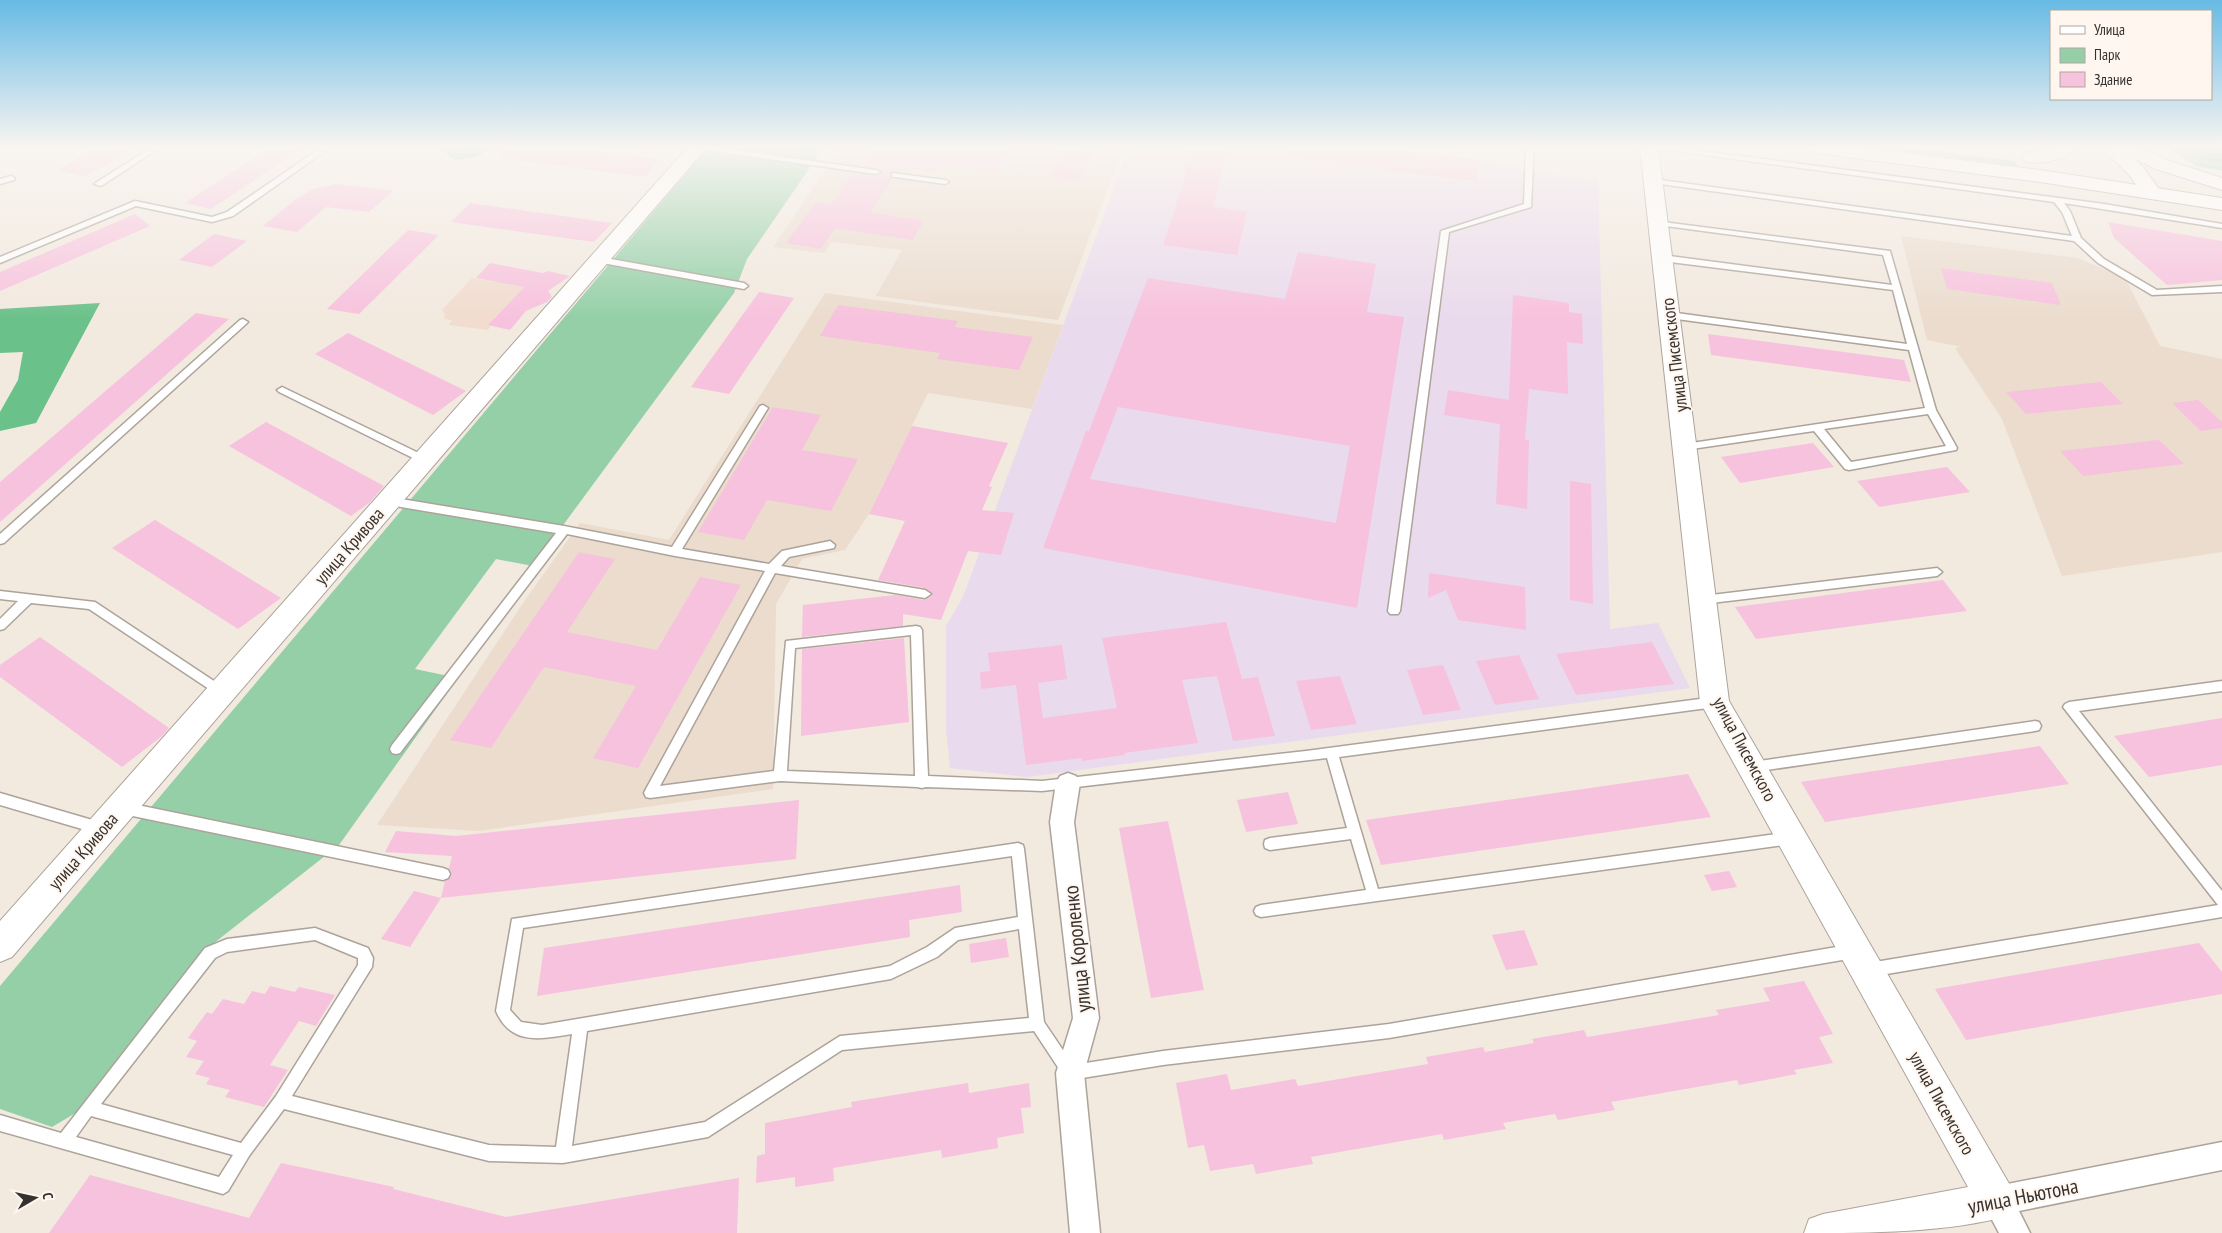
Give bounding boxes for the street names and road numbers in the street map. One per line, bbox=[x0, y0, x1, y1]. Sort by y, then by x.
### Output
street label: улица Писемского bbox=[1656, 296, 1692, 413]
street label: улица Кривова bbox=[309, 503, 389, 589]
street label: улица Писемского bbox=[1708, 693, 1782, 805]
street label: улица Кривова bbox=[43, 808, 123, 894]
street label: улица Короленко bbox=[1057, 884, 1097, 1014]
street label: улица Писемского bbox=[1904, 1047, 1980, 1159]
street label: улица Ньютона bbox=[1966, 1172, 2080, 1220]

